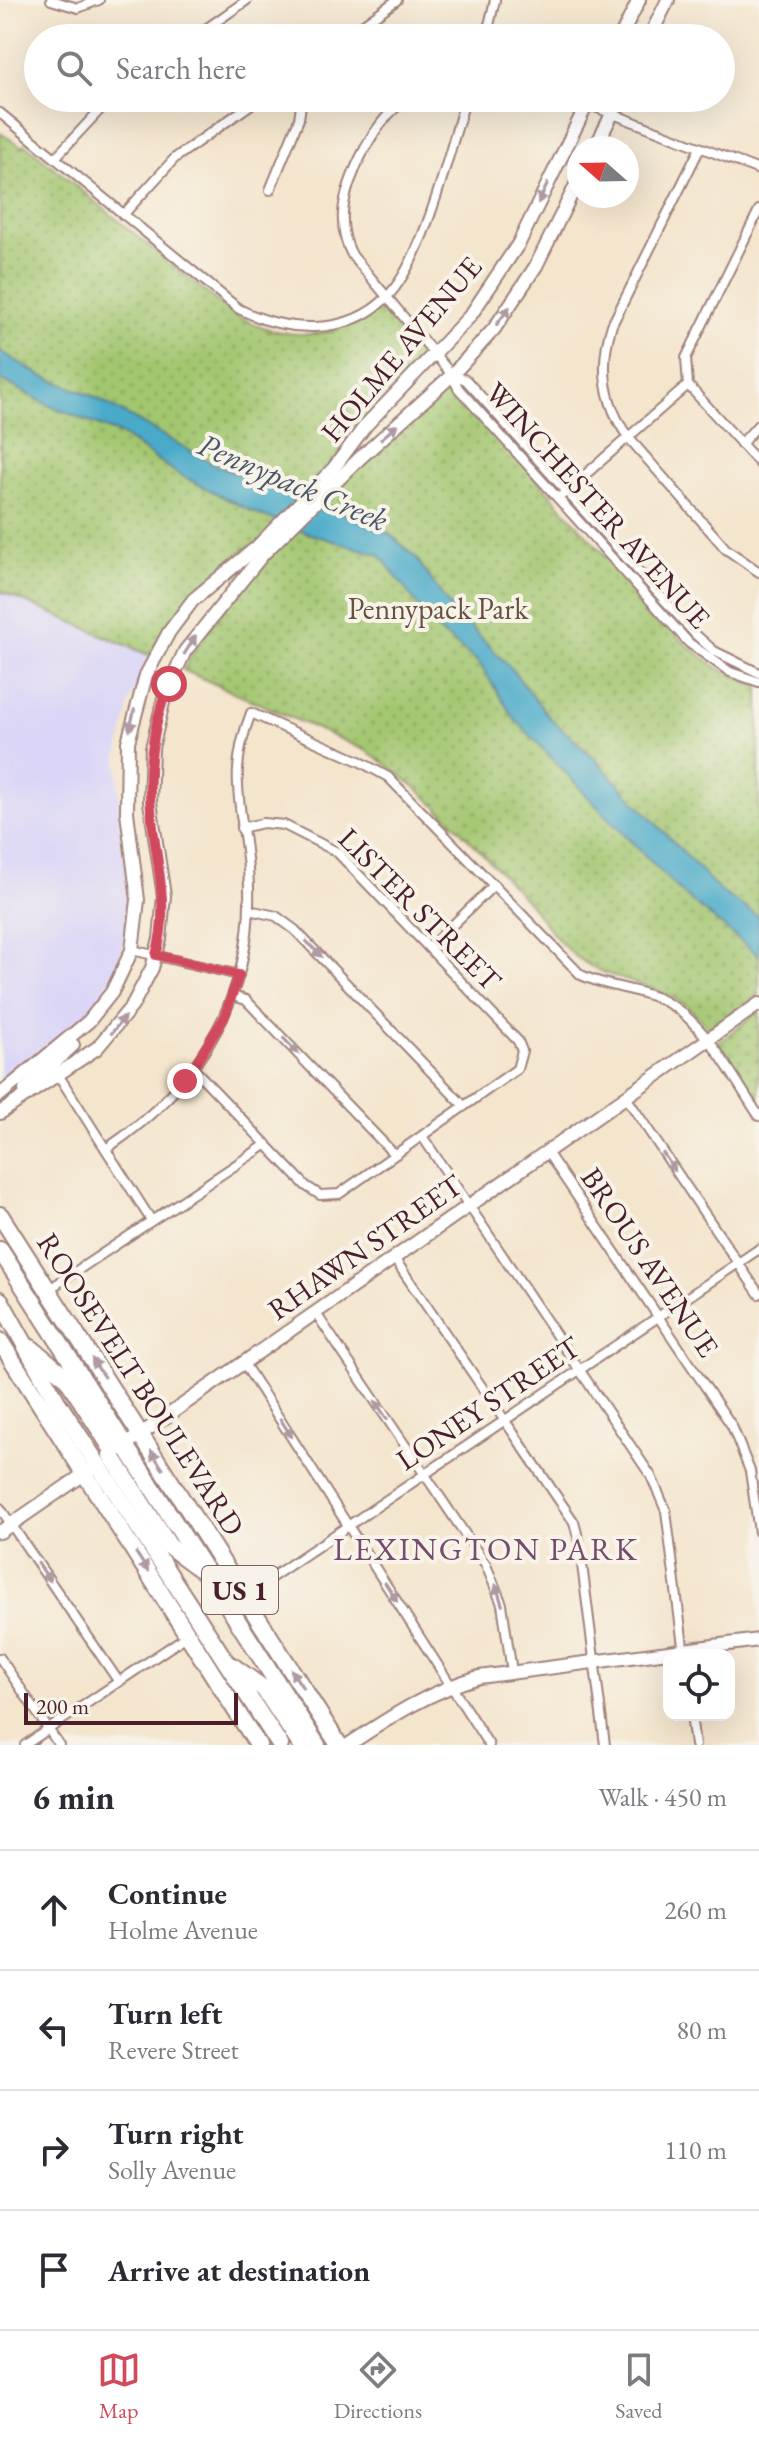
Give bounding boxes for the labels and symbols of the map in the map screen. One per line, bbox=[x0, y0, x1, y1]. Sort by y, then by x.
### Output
north arrow bbox=[567, 136, 639, 208]
one-way arrow bbox=[536, 181, 550, 205]
street label: HOLME AVENUE bbox=[312, 248, 490, 450]
one-way arrow bbox=[495, 305, 511, 327]
street label: WINCHESTER AVENUE bbox=[477, 374, 719, 637]
water label: Pennypack Creek bbox=[192, 423, 395, 541]
one-way arrow bbox=[379, 424, 399, 441]
park label: Pennypack Park bbox=[348, 589, 529, 628]
one-way arrow bbox=[182, 634, 196, 656]
route start bbox=[151, 666, 187, 702]
one-way arrow bbox=[126, 708, 138, 733]
street label: LISTER STREET bbox=[330, 819, 511, 1000]
one-way arrow bbox=[304, 939, 323, 958]
one-way arrow bbox=[109, 1015, 125, 1035]
one-way arrow bbox=[281, 1036, 299, 1055]
route end bbox=[167, 1063, 203, 1099]
one-way arrow bbox=[661, 1151, 676, 1172]
street label: BROUS AVENUE bbox=[572, 1160, 728, 1364]
street label: RHAWN STREET bbox=[260, 1165, 471, 1329]
street label: ROOSEVELT BOULEVARD bbox=[28, 1225, 254, 1543]
street label: LONEY STREET bbox=[388, 1327, 588, 1479]
one-way arrow bbox=[91, 1358, 106, 1379]
one-way arrow bbox=[374, 1400, 389, 1421]
one-way arrow bbox=[278, 1417, 292, 1439]
one-way arrow bbox=[150, 1449, 165, 1471]
district label: LEXINGTON PARK bbox=[333, 1528, 639, 1570]
one-way arrow bbox=[134, 1552, 149, 1573]
one-way arrow bbox=[37, 1561, 52, 1582]
road number: US 1 bbox=[202, 1566, 278, 1614]
one-way arrow bbox=[383, 1581, 397, 1603]
one-way arrow bbox=[492, 1583, 504, 1607]
one-way arrow bbox=[290, 1669, 305, 1690]
scale bar bbox=[24, 1689, 238, 1725]

